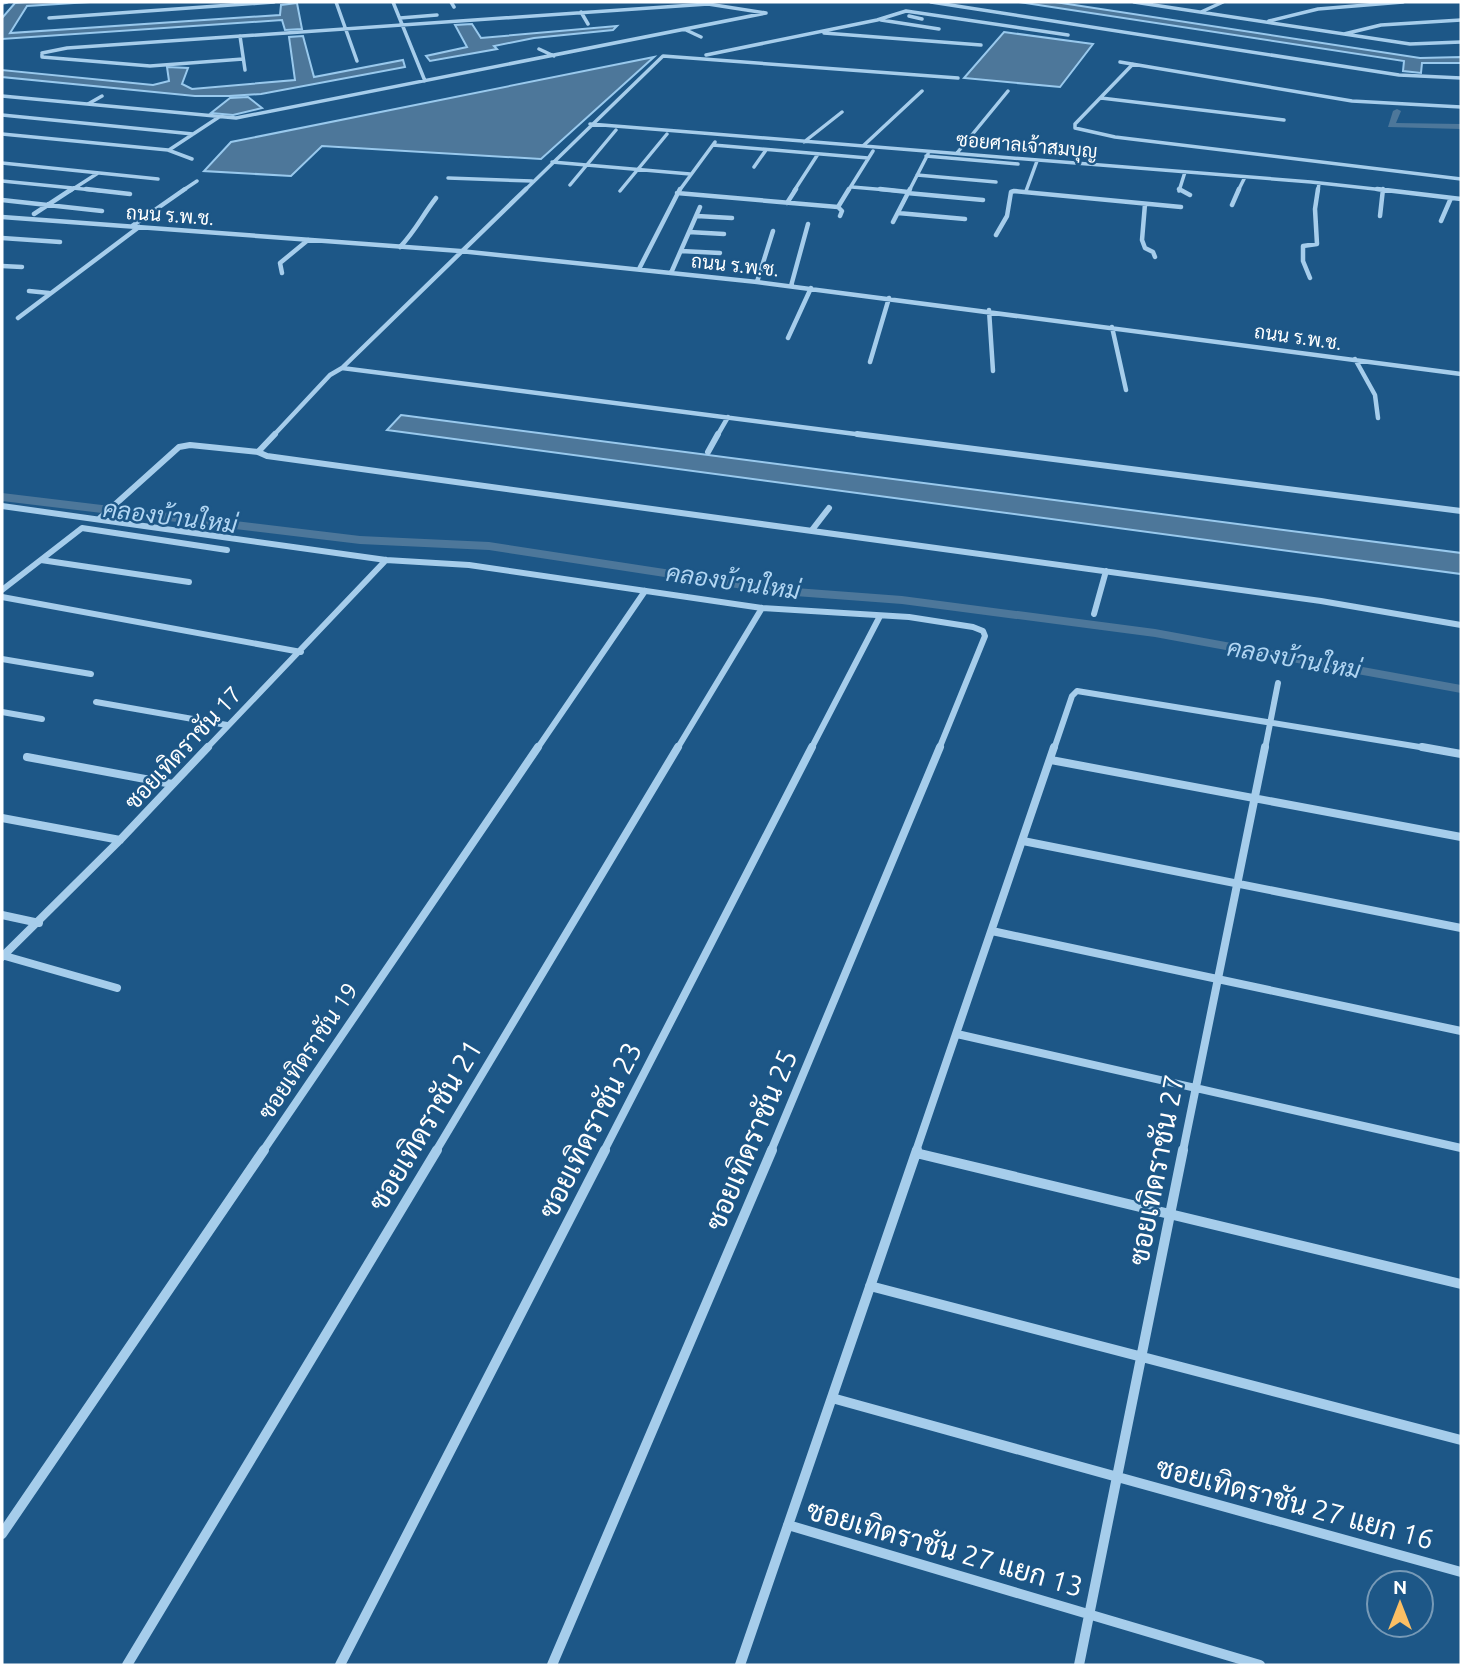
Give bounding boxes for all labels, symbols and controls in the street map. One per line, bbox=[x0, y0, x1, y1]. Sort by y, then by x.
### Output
street label: ซอยศาลเจ้าสมบุญ bbox=[955, 128, 1099, 164]
street label: ถนน ร.พ.ช. bbox=[125, 201, 215, 229]
street label: ถนน ร.พ.ช. bbox=[690, 249, 780, 281]
street label: ถนน ร.พ.ช. bbox=[1253, 320, 1343, 354]
water label: คลองบ้านใหม่ bbox=[101, 493, 240, 538]
water label: คลองบ้านใหม่ bbox=[664, 557, 803, 604]
water label: คลองบ้านใหม่ bbox=[1225, 632, 1364, 684]
street label: ซอยเทิดราชัน 17 bbox=[119, 680, 246, 814]
street label: ซอยเทิดราชัน 19 bbox=[252, 977, 362, 1124]
street label: ซอยเทิดราชัน 21 bbox=[360, 1033, 488, 1216]
street label: ซอยเทิดราชัน 23 bbox=[530, 1036, 647, 1223]
street label: ซอยเทิดราชัน 25 bbox=[697, 1044, 803, 1235]
street label: ซอยเทิดราชัน 27 bbox=[1120, 1072, 1189, 1268]
street label: ซอยเทิดราชัน 27 แยก 16 bbox=[1153, 1449, 1438, 1555]
street label: ซอยเทิดราชัน 27 แยก 13 bbox=[803, 1491, 1087, 1602]
north arrow bbox=[1365, 1569, 1435, 1639]
text: N bbox=[1393, 1576, 1407, 1598]

